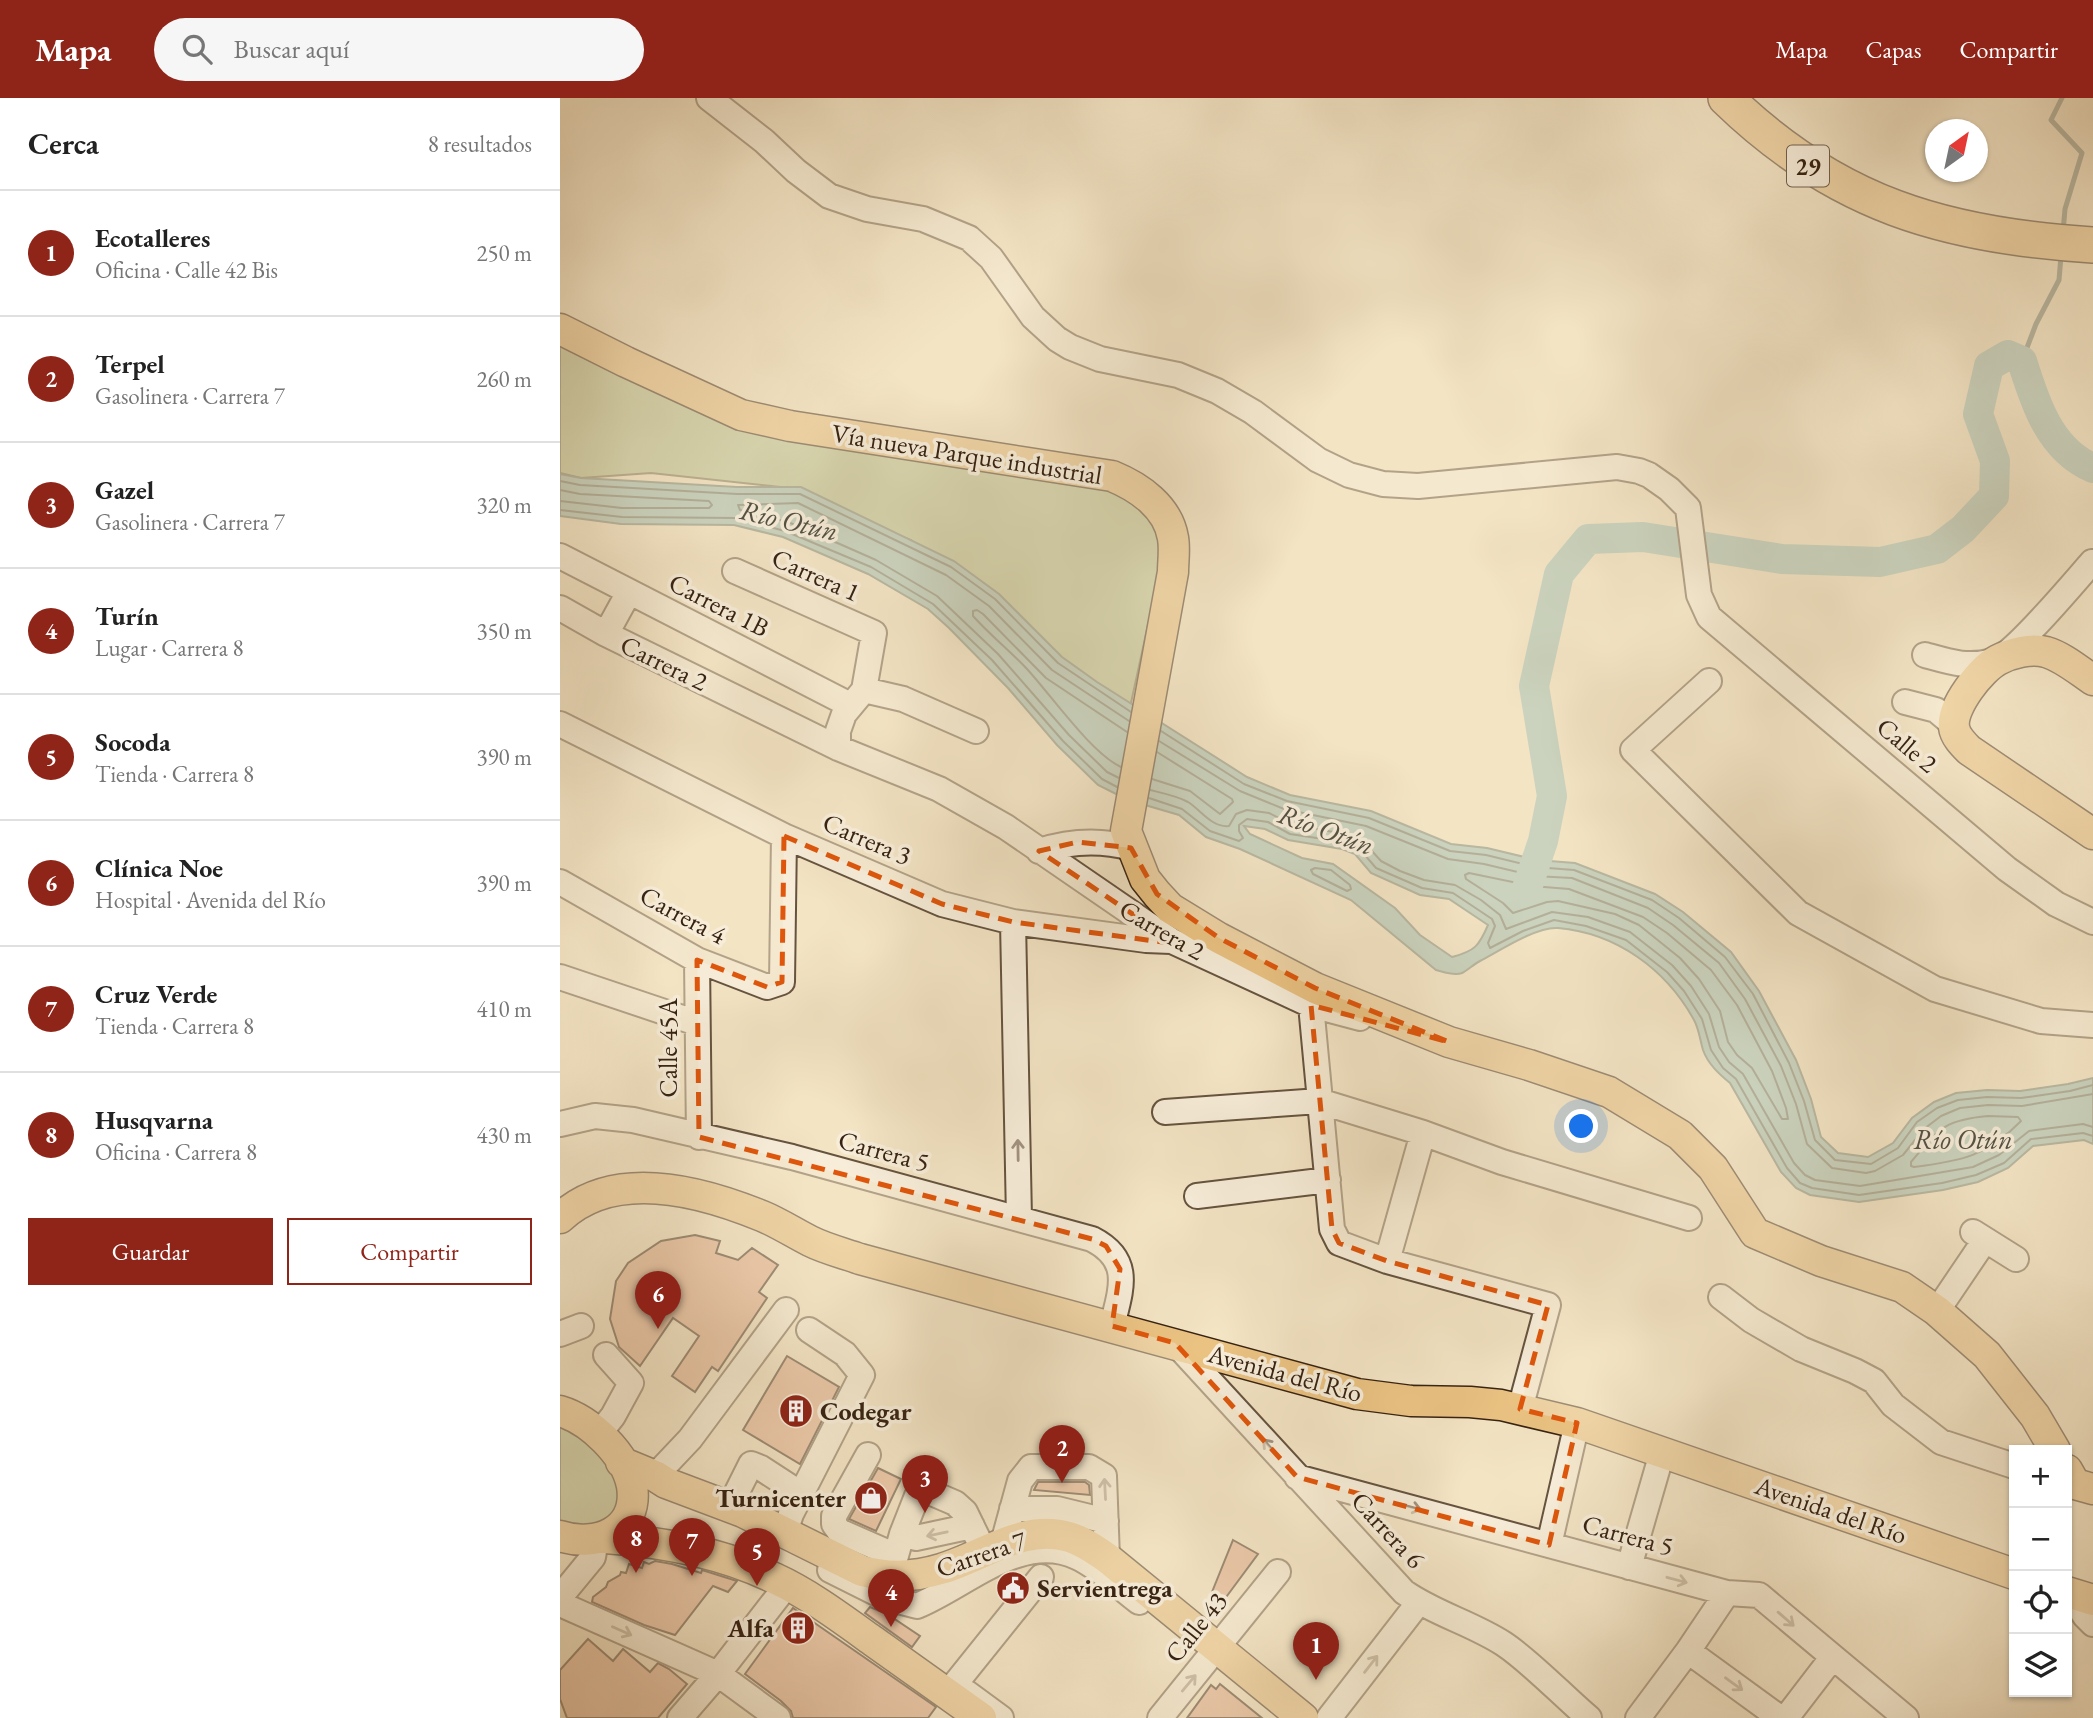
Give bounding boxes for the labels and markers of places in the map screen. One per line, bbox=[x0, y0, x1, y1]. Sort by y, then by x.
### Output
pin: 6 bbox=[635, 1271, 681, 1329]
building icon: Codegar bbox=[777, 1392, 815, 1430]
place label: Codegar bbox=[820, 1394, 912, 1428]
pin: 2 bbox=[1039, 1425, 1085, 1483]
pin: 3 bbox=[902, 1455, 948, 1513]
shop icon: Turnicenter bbox=[852, 1479, 890, 1517]
place label: Turnicenter bbox=[715, 1481, 846, 1515]
pin: 8 bbox=[613, 1515, 659, 1573]
pin: 7 bbox=[669, 1518, 715, 1576]
pin: 5 bbox=[734, 1528, 780, 1586]
pin: 4 bbox=[868, 1569, 914, 1627]
public building icon: Servientrega bbox=[994, 1569, 1032, 1607]
place label: Servientrega bbox=[1037, 1571, 1173, 1605]
building icon: Alfa bbox=[779, 1609, 817, 1647]
place label: Alfa bbox=[727, 1611, 775, 1645]
pin: 1 bbox=[1293, 1622, 1339, 1680]

